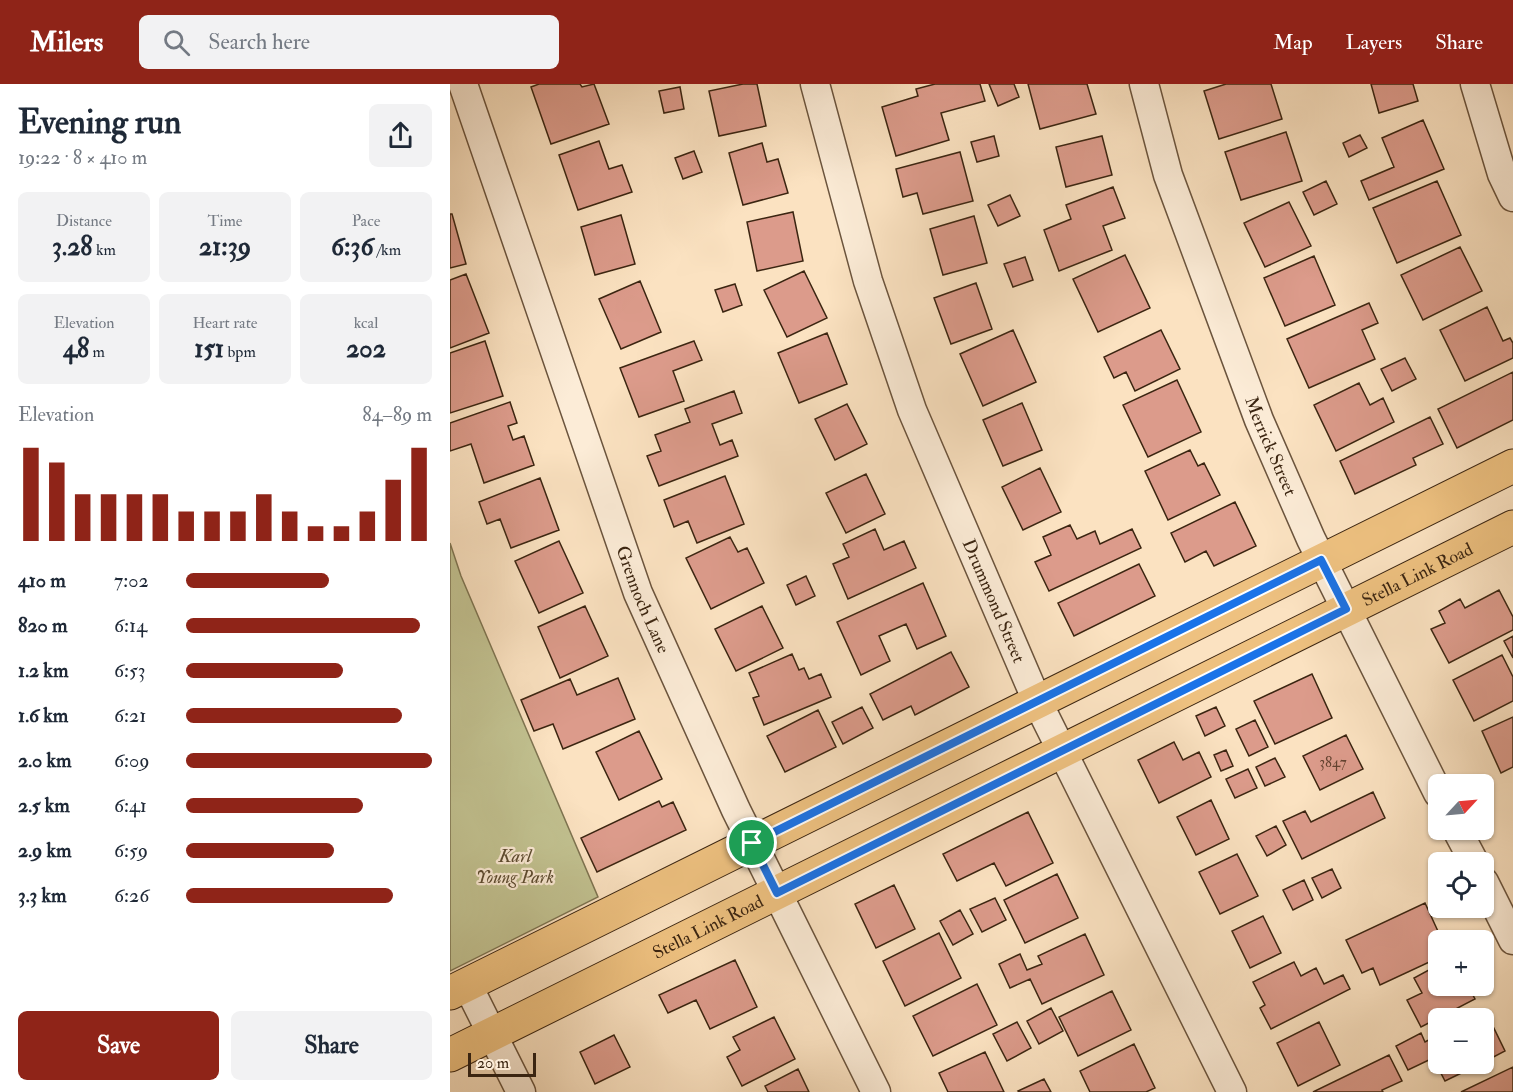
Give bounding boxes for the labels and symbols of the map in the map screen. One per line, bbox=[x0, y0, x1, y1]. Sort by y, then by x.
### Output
street label: Merrick Street bbox=[1240, 393, 1302, 499]
street label: Drummond Street bbox=[957, 535, 1031, 666]
street label: Stella Link Road bbox=[1358, 537, 1477, 612]
street label: Grennoch Lane bbox=[611, 543, 675, 657]
house number: 3847 bbox=[1319, 753, 1347, 772]
north arrow bbox=[1428, 774, 1494, 840]
pin bbox=[726, 817, 777, 868]
park label: Karl Young Park bbox=[476, 845, 554, 889]
street label: Stella Link Road bbox=[649, 890, 767, 964]
scale bar bbox=[468, 1050, 536, 1078]

